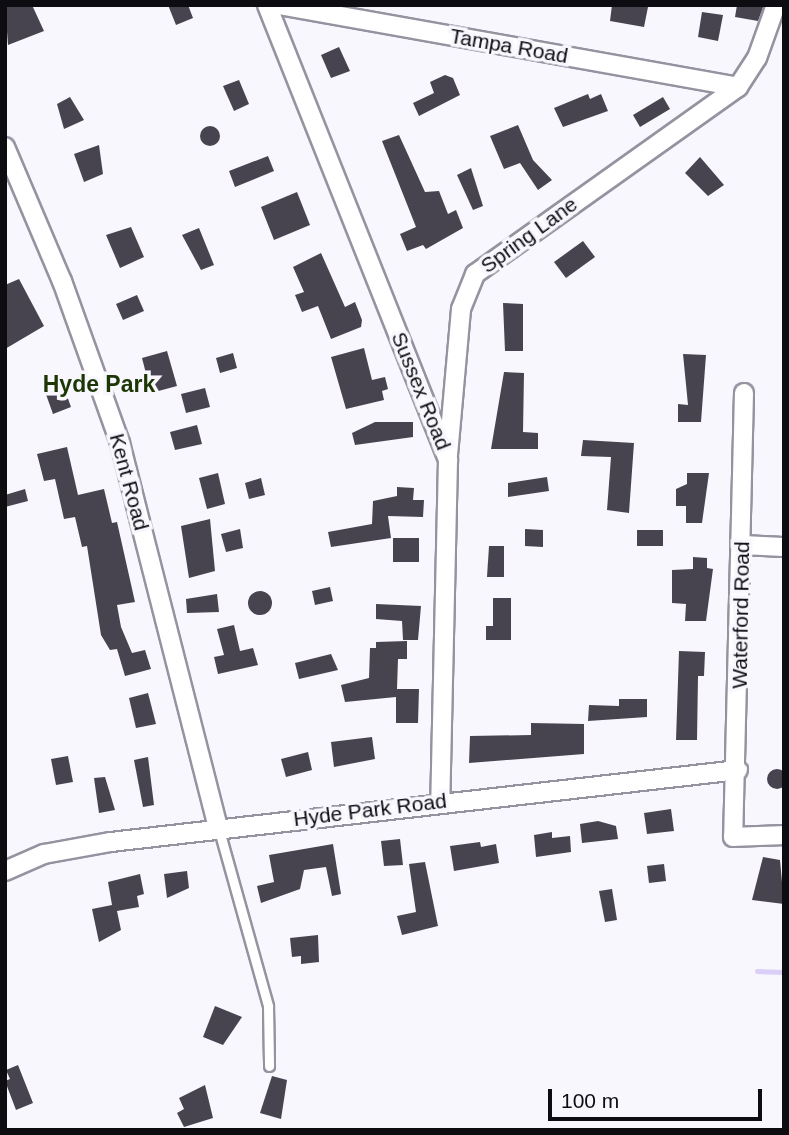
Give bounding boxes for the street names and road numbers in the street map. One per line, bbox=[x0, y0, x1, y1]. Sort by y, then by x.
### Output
street label: Tampa Road bbox=[448, 23, 570, 69]
street label: Spring Lane bbox=[476, 192, 582, 278]
street label: Sussex Road bbox=[386, 328, 456, 454]
street label: Kent Road bbox=[104, 431, 154, 533]
street label: Waterford Road bbox=[727, 541, 755, 689]
street label: Hyde Park Road bbox=[292, 788, 448, 832]

